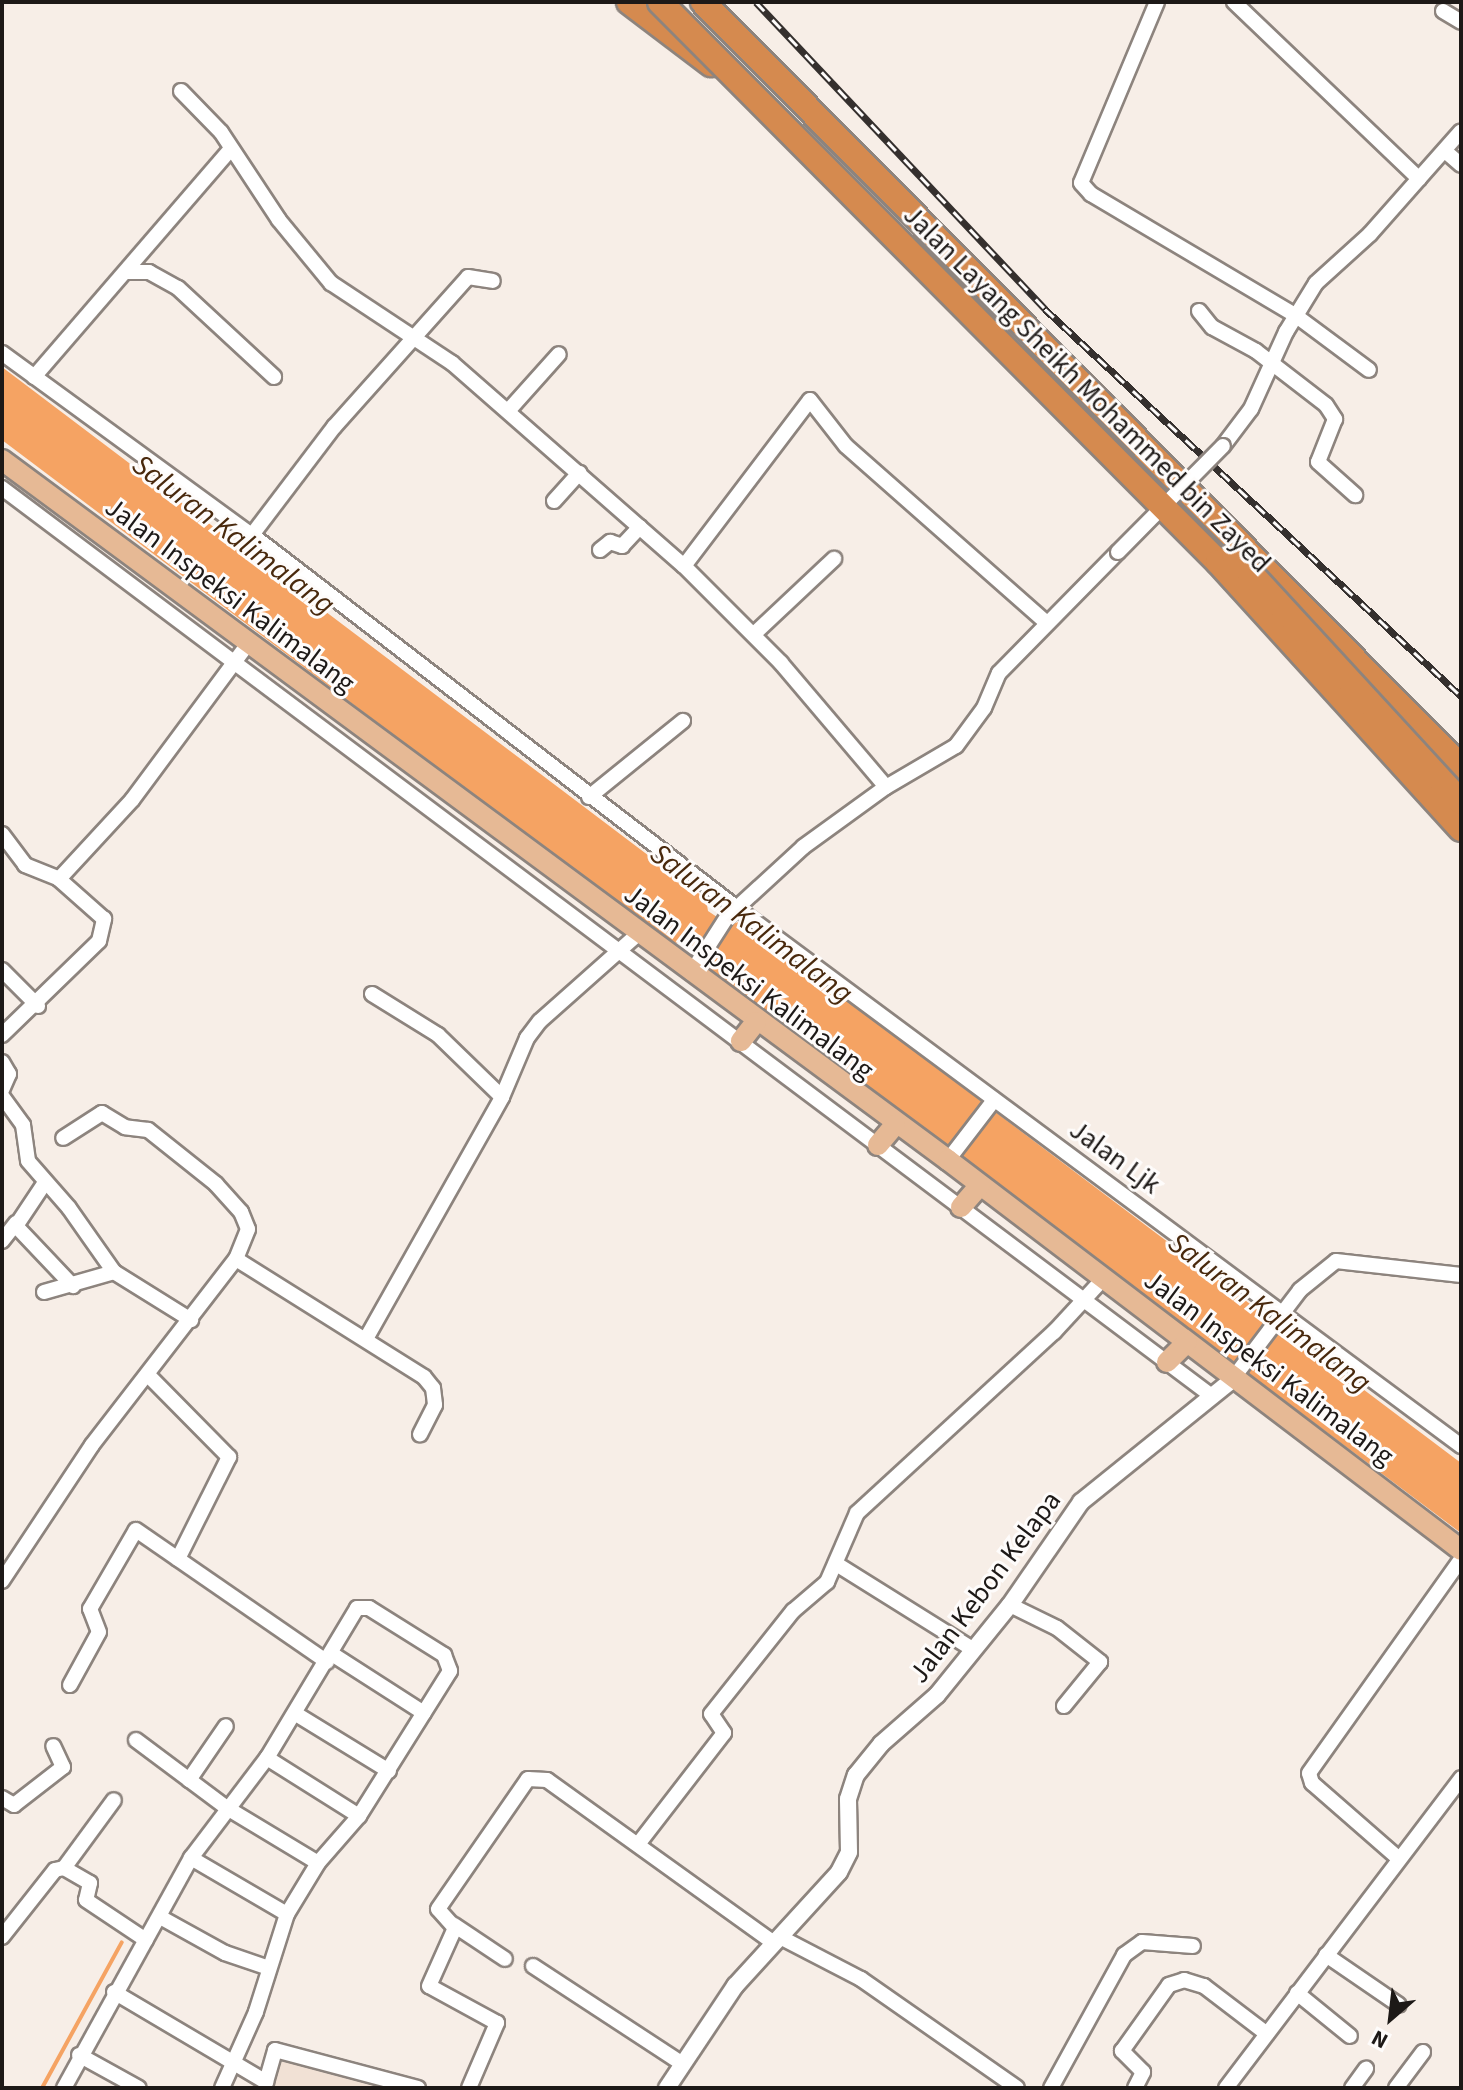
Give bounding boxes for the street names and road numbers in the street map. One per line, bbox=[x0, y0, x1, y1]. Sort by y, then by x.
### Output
street label: Jalan Layang Sheikh Mohammed bin Zayed bbox=[896, 198, 1278, 580]
street label: Jalan Inspeksi Kalimalang bbox=[99, 490, 361, 700]
street label: Jalan Inspeksi Kalimalang bbox=[618, 877, 880, 1087]
street label: Jalan Ljk bbox=[1063, 1113, 1167, 1201]
street label: Jalan Inspeksi Kalimalang bbox=[1138, 1263, 1400, 1473]
street label: Jalan Kebon Kelapa bbox=[902, 1484, 1068, 1690]

